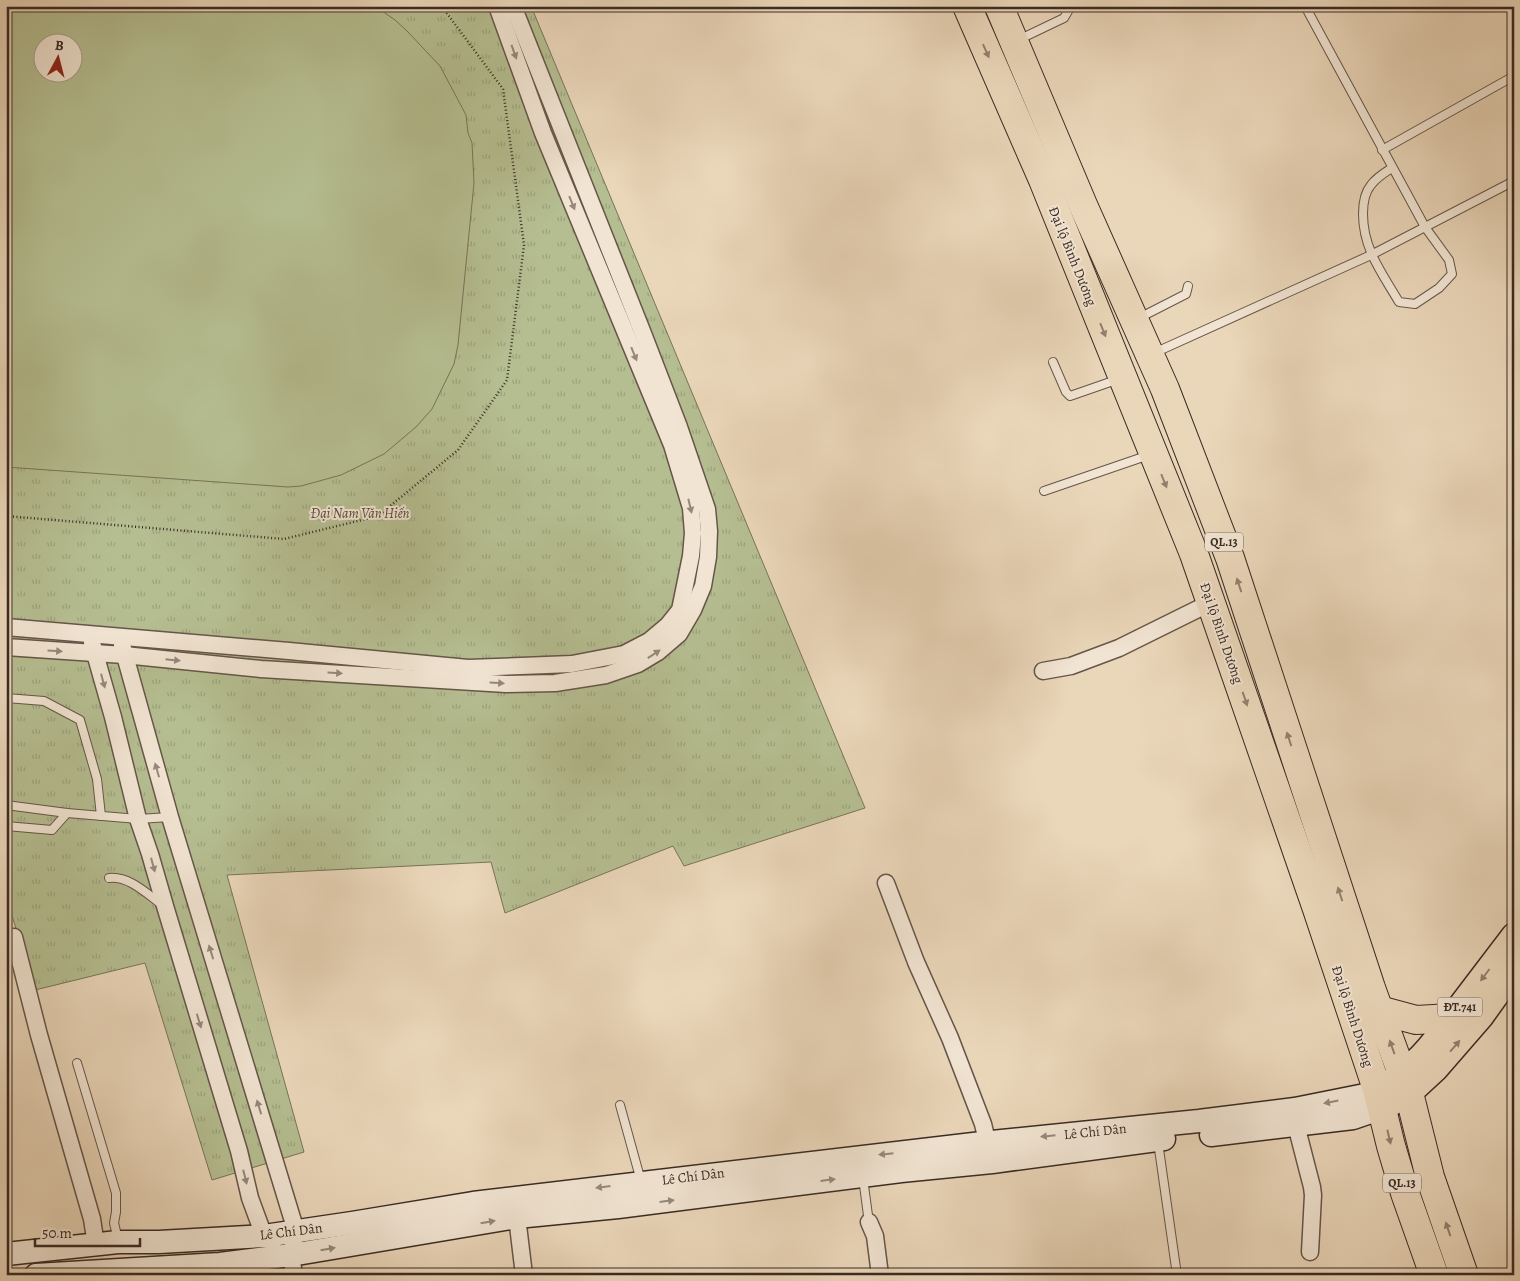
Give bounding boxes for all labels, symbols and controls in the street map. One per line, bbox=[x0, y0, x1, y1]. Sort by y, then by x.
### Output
north arrow bbox=[32, 32, 82, 82]
text: B bbox=[54, 36, 65, 56]
one-way arrow bbox=[983, 44, 991, 58]
one-way arrow bbox=[510, 45, 518, 60]
one-way arrow bbox=[569, 196, 577, 211]
street label: Đại lộ Bình Dương bbox=[1044, 204, 1101, 309]
one-way arrow bbox=[1099, 323, 1107, 338]
one-way arrow bbox=[631, 347, 639, 361]
one-way arrow bbox=[1160, 474, 1168, 489]
one-way arrow bbox=[686, 499, 694, 514]
park label: Đại Nam Văn Hiến bbox=[311, 504, 409, 523]
road number: QL.13 bbox=[1205, 532, 1243, 552]
one-way arrow bbox=[1234, 577, 1242, 592]
street label: Đại lộ Bình Dương bbox=[1195, 580, 1248, 686]
one-way arrow bbox=[47, 647, 63, 655]
one-way arrow bbox=[647, 649, 661, 659]
one-way arrow bbox=[165, 656, 181, 664]
one-way arrow bbox=[327, 669, 343, 677]
one-way arrow bbox=[99, 674, 107, 689]
one-way arrow bbox=[489, 679, 505, 687]
one-way arrow bbox=[1242, 691, 1249, 706]
one-way arrow bbox=[1285, 731, 1293, 746]
one-way arrow bbox=[153, 762, 161, 777]
one-way arrow bbox=[150, 857, 158, 872]
one-way arrow bbox=[1336, 886, 1343, 901]
one-way arrow bbox=[207, 944, 215, 959]
street label: Đại lộ Bình Dương bbox=[1327, 963, 1378, 1069]
one-way arrow bbox=[1480, 968, 1490, 982]
road number: ĐT.741 bbox=[1438, 998, 1482, 1016]
one-way arrow bbox=[196, 1013, 204, 1028]
one-way arrow bbox=[1388, 1040, 1395, 1055]
one-way arrow bbox=[1450, 1040, 1461, 1053]
one-way arrow bbox=[1323, 1098, 1338, 1106]
one-way arrow bbox=[254, 1100, 262, 1115]
street label: Lê Chí Dân bbox=[1063, 1119, 1128, 1144]
one-way arrow bbox=[1385, 1129, 1393, 1144]
one-way arrow bbox=[1040, 1132, 1056, 1140]
one-way arrow bbox=[878, 1150, 894, 1158]
street label: Lê Chí Dân bbox=[661, 1163, 726, 1190]
one-way arrow bbox=[241, 1169, 249, 1184]
road number: QL.13 bbox=[1383, 1174, 1421, 1192]
one-way arrow bbox=[821, 1176, 837, 1184]
one-way arrow bbox=[595, 1183, 611, 1191]
one-way arrow bbox=[659, 1197, 675, 1205]
scale bar bbox=[35, 1216, 140, 1248]
street label: Lê Chí Dân bbox=[259, 1218, 324, 1245]
one-way arrow bbox=[481, 1218, 497, 1226]
one-way arrow bbox=[1444, 1221, 1452, 1236]
text: 50 m bbox=[42, 1223, 72, 1243]
one-way arrow bbox=[321, 1245, 337, 1253]

